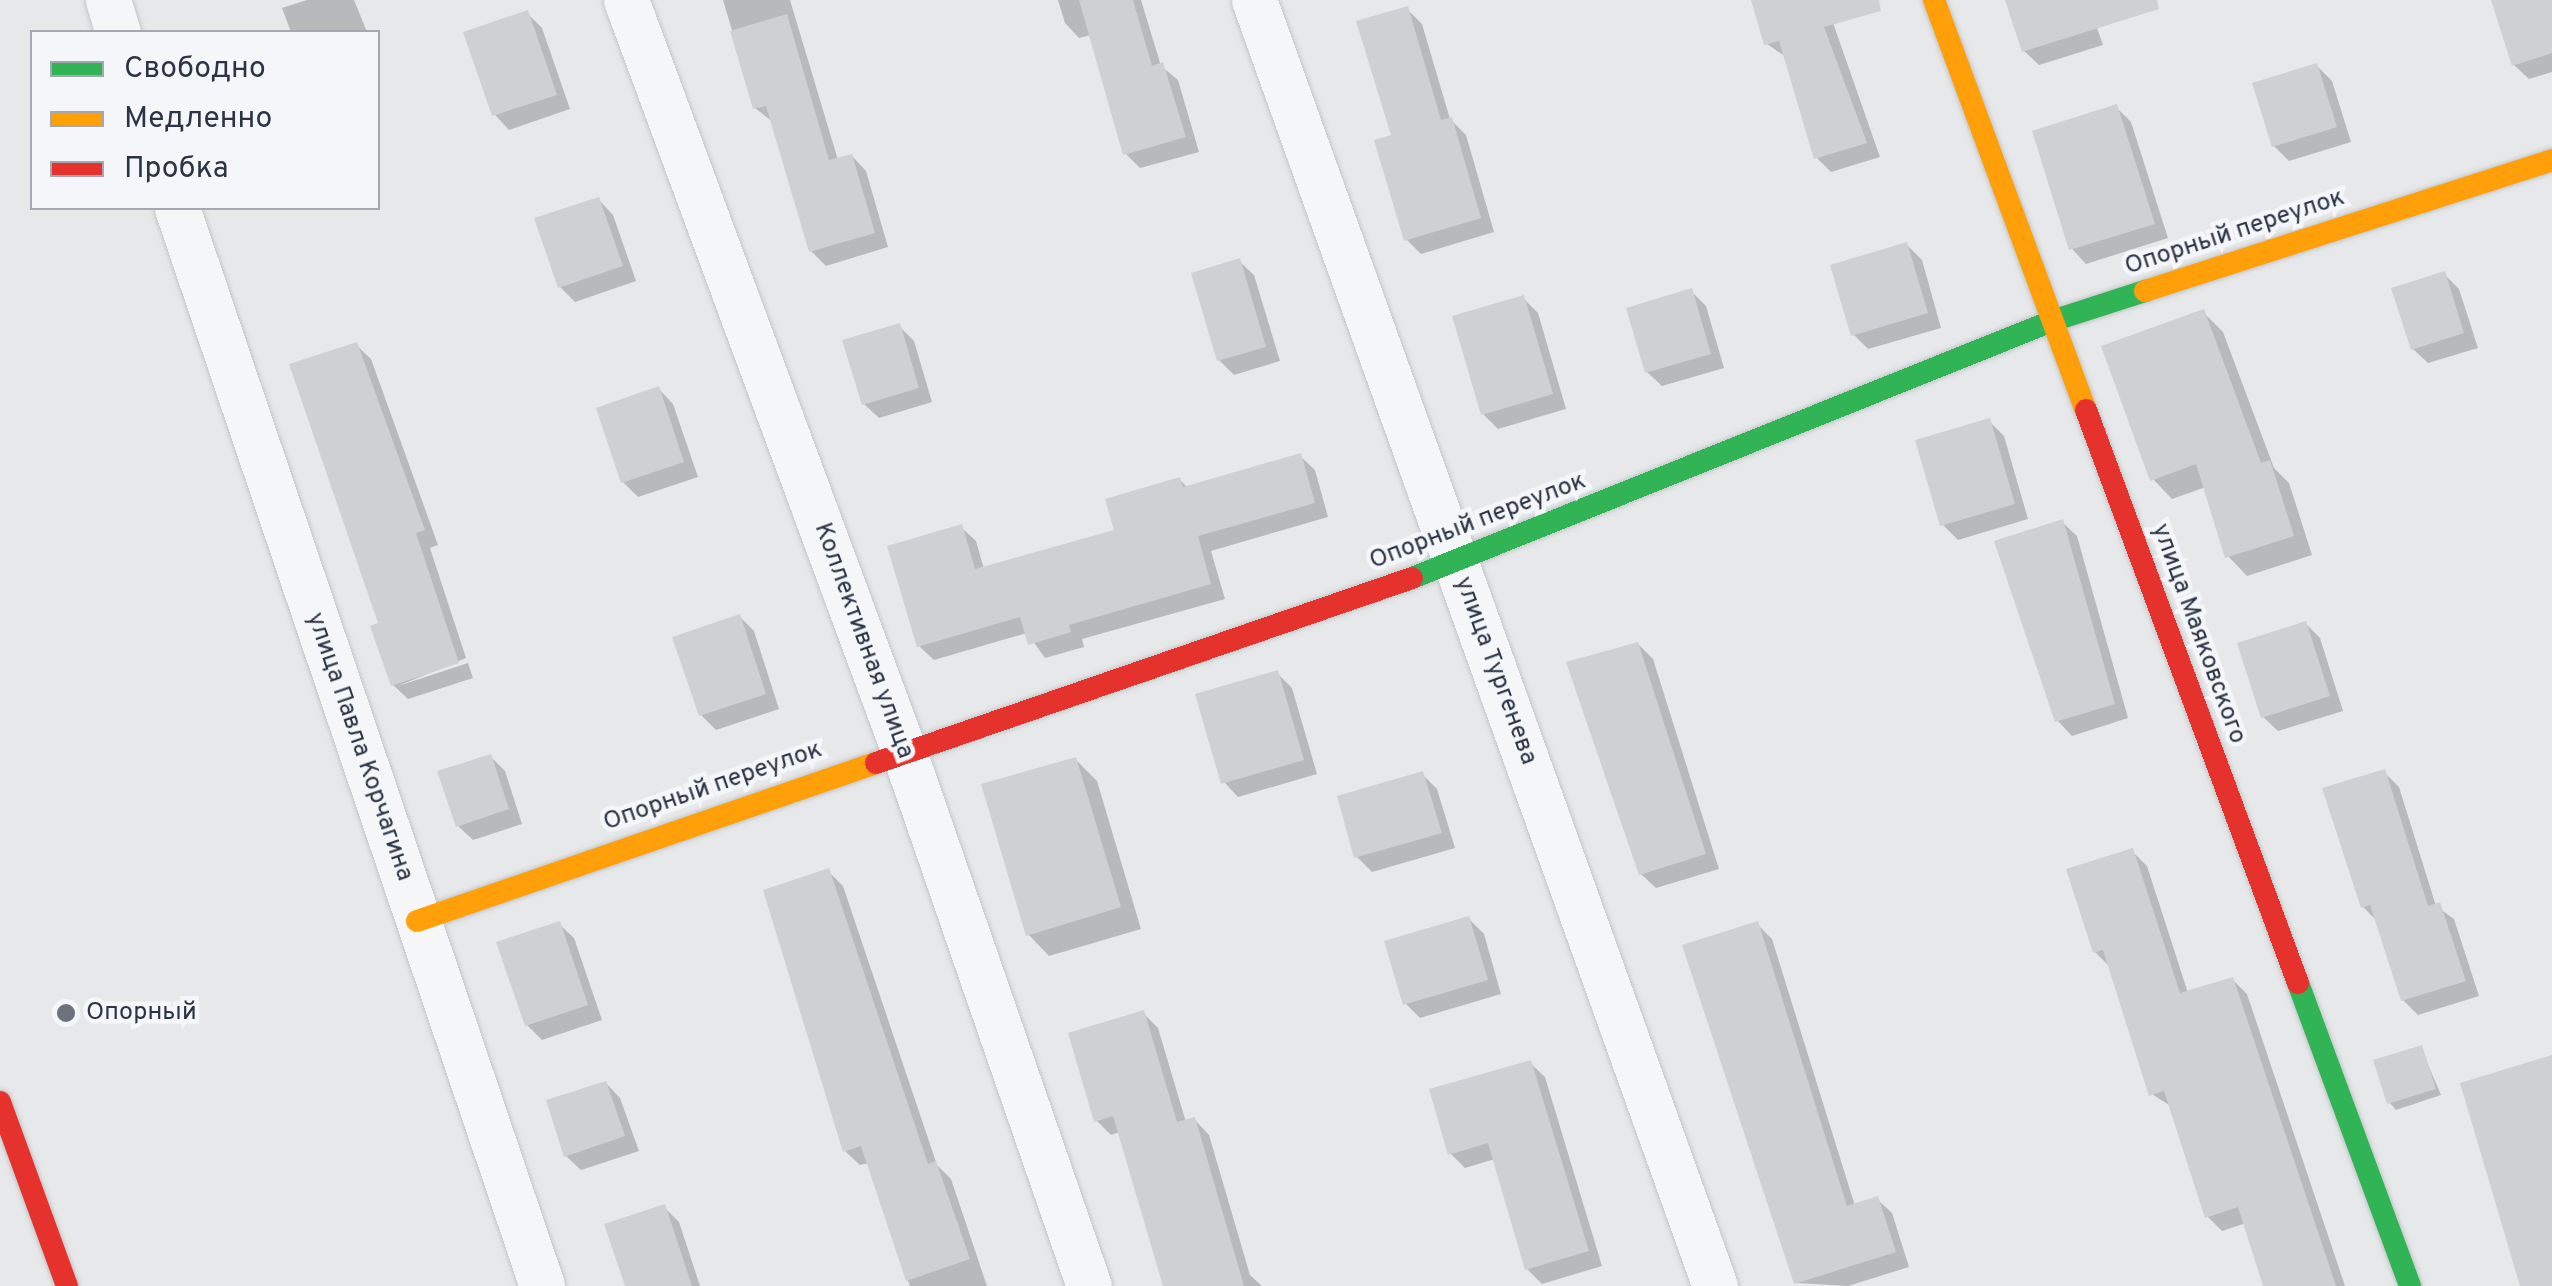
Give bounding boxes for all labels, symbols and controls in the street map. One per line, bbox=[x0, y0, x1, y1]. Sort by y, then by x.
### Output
legend bbox=[30, 30, 380, 210]
text: Свободно bbox=[124, 51, 266, 88]
text: Медленно bbox=[124, 101, 272, 138]
text: Пробка bbox=[124, 151, 229, 188]
street label: Опорный переулок bbox=[2121, 183, 2349, 283]
street label: Опорный переулок bbox=[1366, 467, 1590, 577]
street label: Коллективная улица bbox=[806, 519, 920, 763]
street label: улица Маяковского bbox=[2144, 520, 2252, 748]
street label: улица Тургенева bbox=[1447, 572, 1543, 770]
street label: улица Павла Корчагина bbox=[299, 609, 419, 885]
street label: Опорный переулок bbox=[600, 735, 826, 839]
place label: Опорный bbox=[86, 998, 197, 1028]
marker: Опорный bbox=[55, 1002, 77, 1024]

